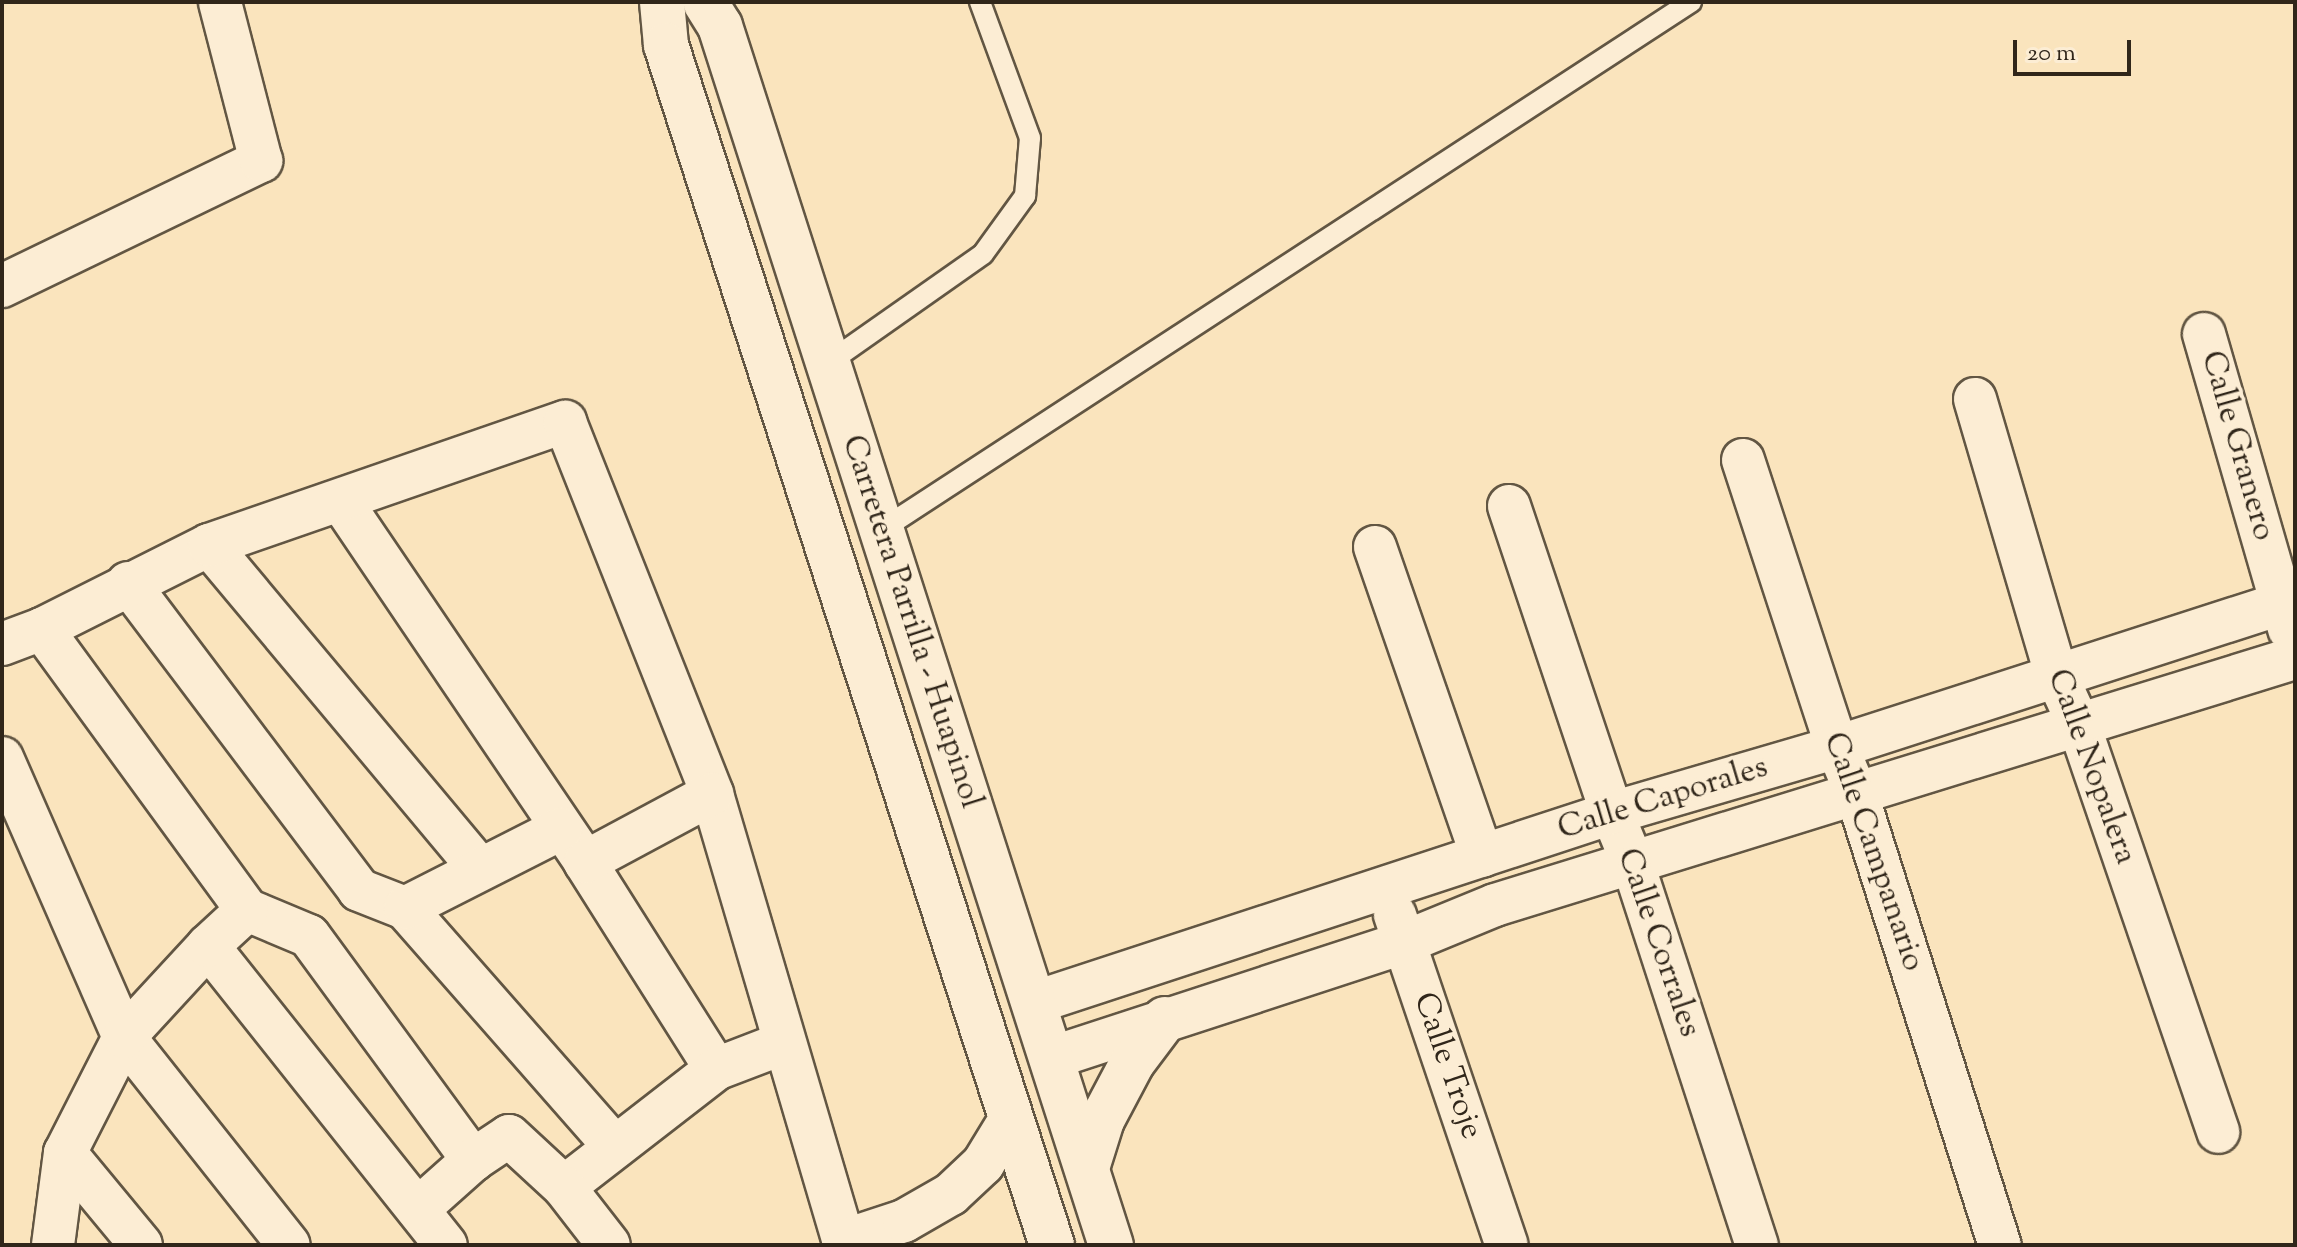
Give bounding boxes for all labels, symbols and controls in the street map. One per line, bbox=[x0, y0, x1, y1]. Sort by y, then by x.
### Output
scale bar bbox=[2017, 24, 2135, 74]
text: 20 m bbox=[2027, 37, 2076, 71]
street label: Calle Granero bbox=[2192, 347, 2282, 545]
street label: Carretera Parrilla - Huapinol bbox=[833, 431, 989, 813]
street label: Calle Nopalera bbox=[2038, 664, 2144, 870]
street label: Calle Campanario bbox=[1814, 728, 1932, 976]
street label: Calle Caporales bbox=[1554, 749, 1772, 849]
street label: Calle Corrales bbox=[1608, 844, 1708, 1042]
street label: Calle Troje bbox=[1404, 988, 1490, 1144]

